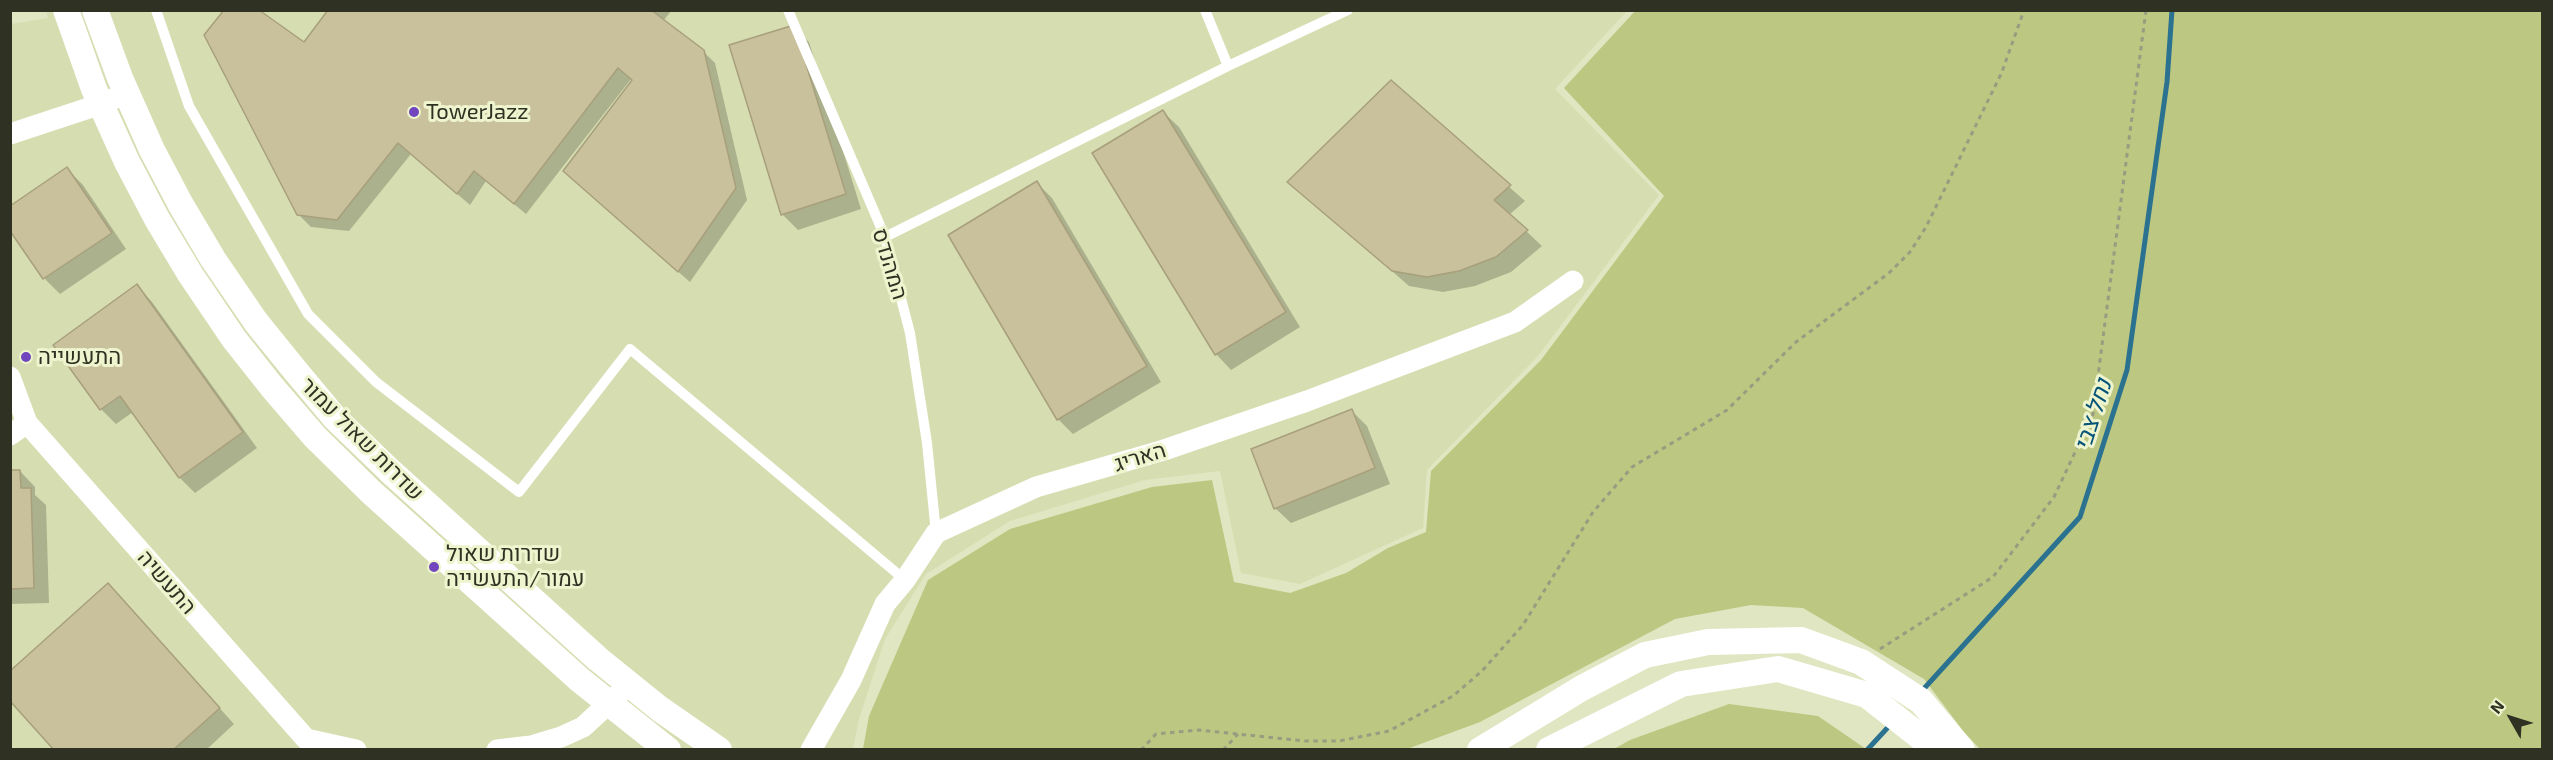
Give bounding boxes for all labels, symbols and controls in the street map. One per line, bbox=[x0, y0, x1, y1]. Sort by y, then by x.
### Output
place label: TowerJazz bbox=[426, 99, 529, 125]
marker: TowerJazz bbox=[407, 105, 421, 119]
street label: המהנדס bbox=[867, 225, 913, 303]
place label: התעשייה bbox=[38, 344, 121, 370]
marker: התעשייה bbox=[19, 350, 33, 364]
street label: שדרות שאול עמור bbox=[295, 372, 429, 506]
water label: נחל צבי bbox=[2068, 375, 2118, 455]
street label: האריג bbox=[1111, 437, 1169, 477]
place label: שדרות שאול עמור/התעשייה bbox=[446, 541, 584, 592]
street label: התעשיה bbox=[132, 544, 202, 620]
marker: שדרות שאול עמור/התעשייה bbox=[427, 560, 441, 574]
north arrow bbox=[2481, 688, 2541, 748]
text: N bbox=[2486, 696, 2508, 717]

